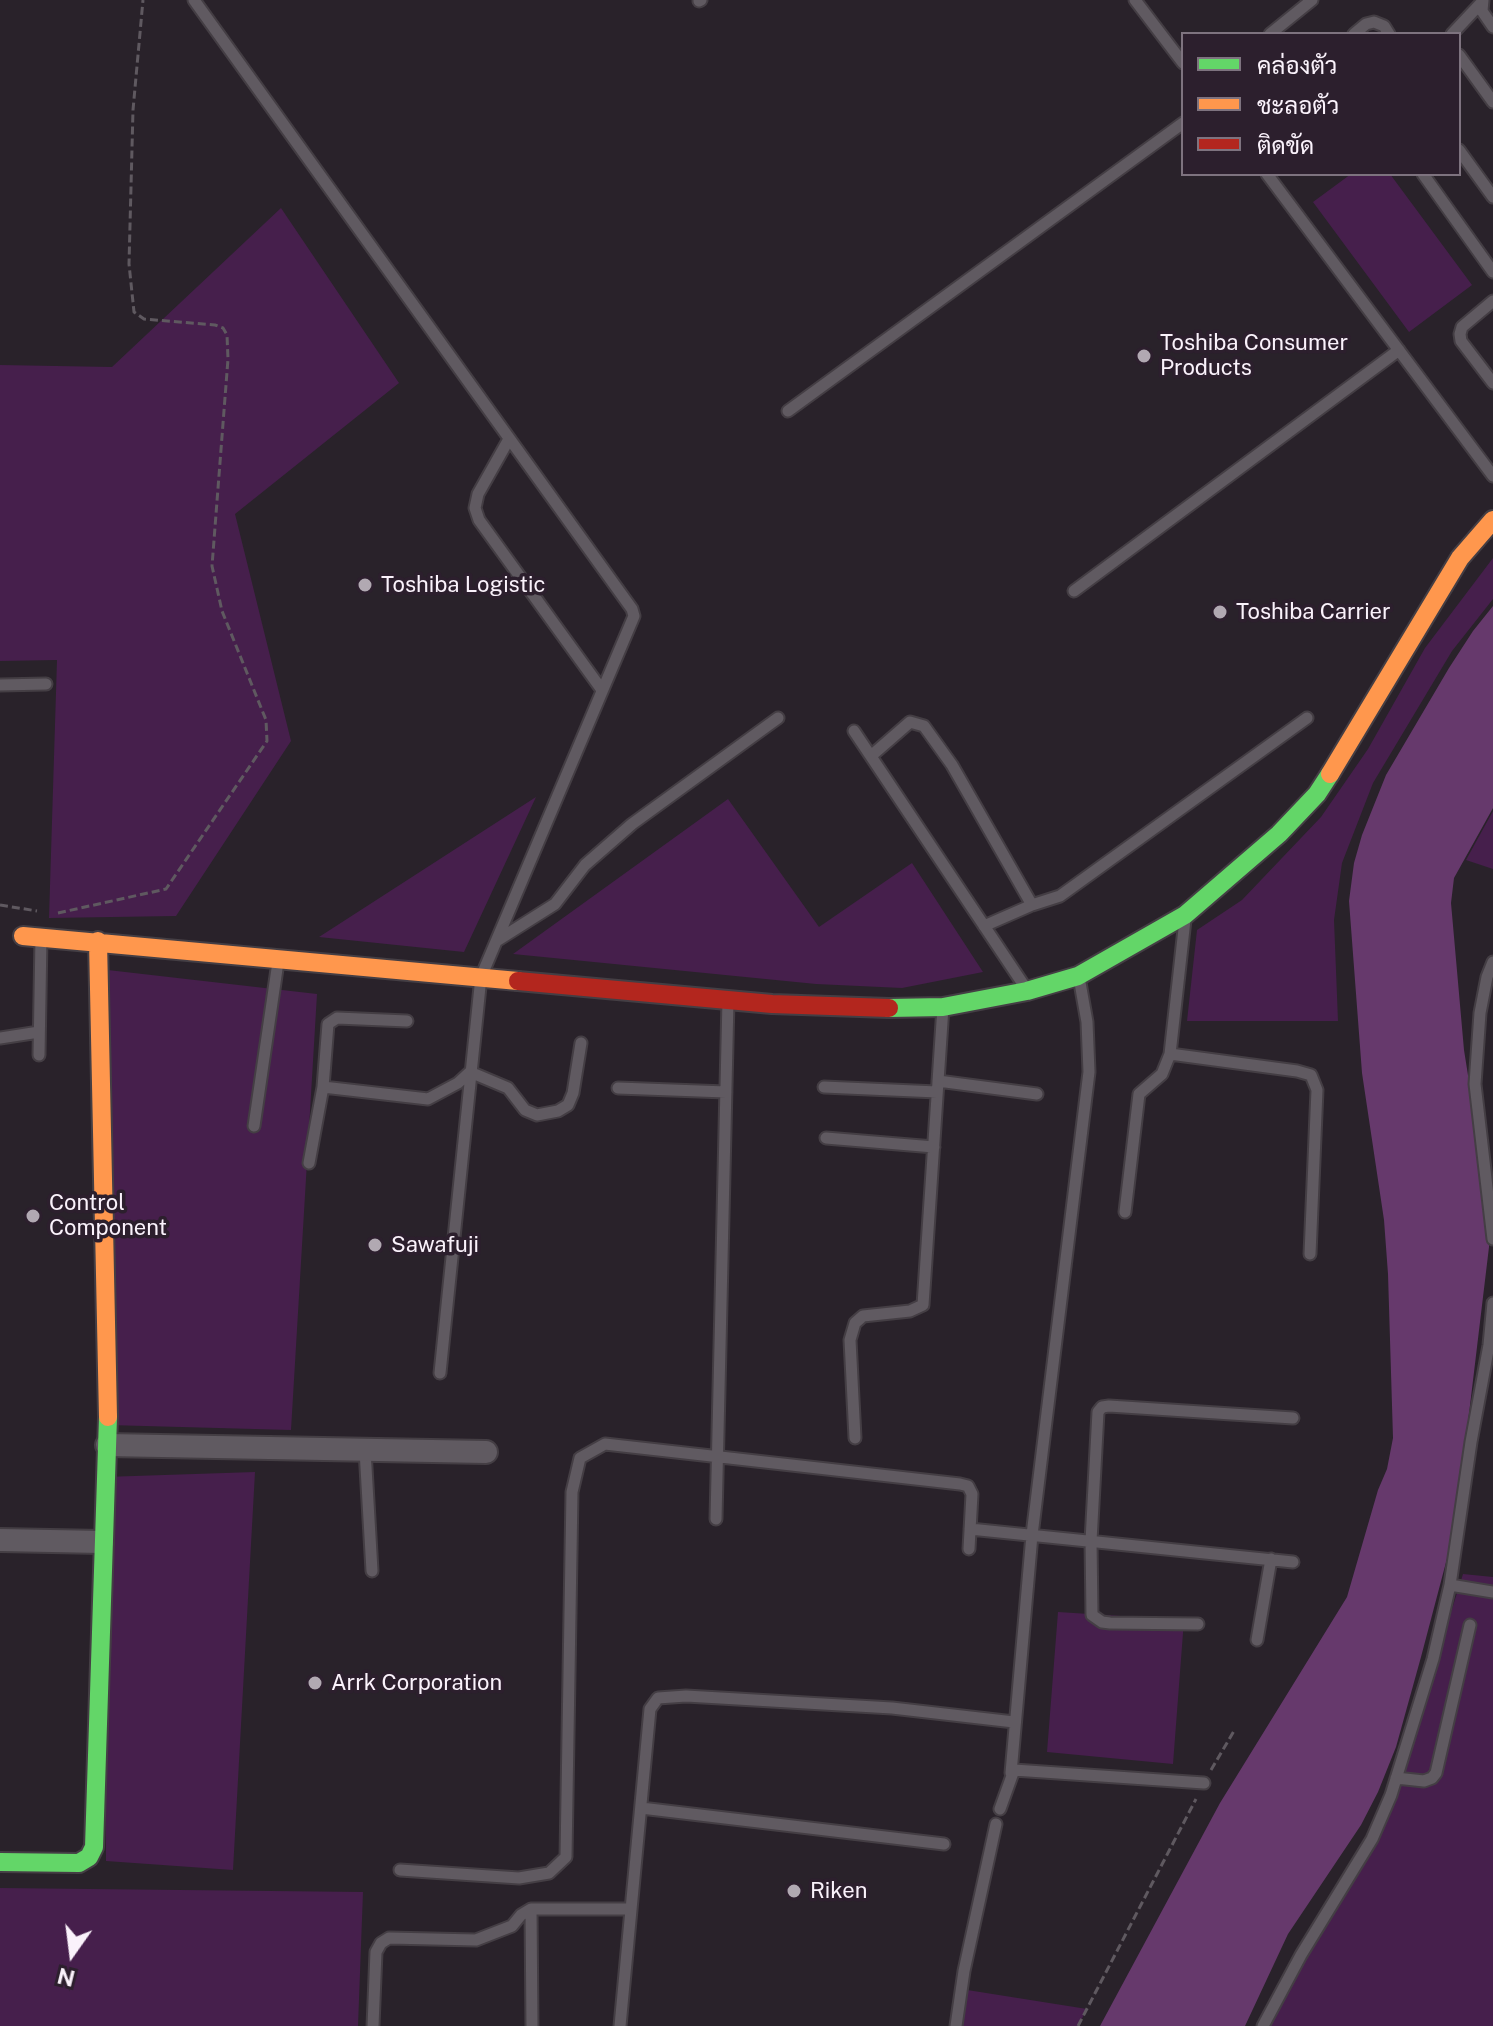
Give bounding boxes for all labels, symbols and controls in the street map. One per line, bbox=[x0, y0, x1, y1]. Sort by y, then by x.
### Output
legend bbox=[1181, 32, 1461, 176]
text: คล่องตัว bbox=[1257, 51, 1337, 79]
text: ชะลอตัว bbox=[1257, 91, 1339, 119]
text: ติดขัด bbox=[1257, 131, 1314, 159]
place label: Toshiba Consumer Products bbox=[1160, 330, 1348, 382]
marker: Toshiba Consumer Products bbox=[1135, 347, 1153, 365]
place label: Toshiba Logistic bbox=[381, 572, 545, 598]
marker: Toshiba Logistic bbox=[356, 576, 374, 594]
place label: Toshiba Carrier bbox=[1236, 599, 1391, 625]
marker: Toshiba Carrier bbox=[1211, 603, 1229, 621]
place label: Control Component bbox=[49, 1190, 167, 1242]
marker: Control Component bbox=[24, 1207, 42, 1225]
place label: Sawafuji bbox=[391, 1232, 479, 1258]
marker: Sawafuji bbox=[366, 1236, 384, 1254]
place label: Arrk Corporation bbox=[331, 1670, 502, 1696]
marker: Arrk Corporation bbox=[306, 1674, 324, 1692]
place label: Riken bbox=[810, 1878, 867, 1904]
marker: Riken bbox=[785, 1882, 803, 1900]
north arrow bbox=[32, 1914, 112, 1994]
text: N bbox=[55, 1963, 78, 1992]

